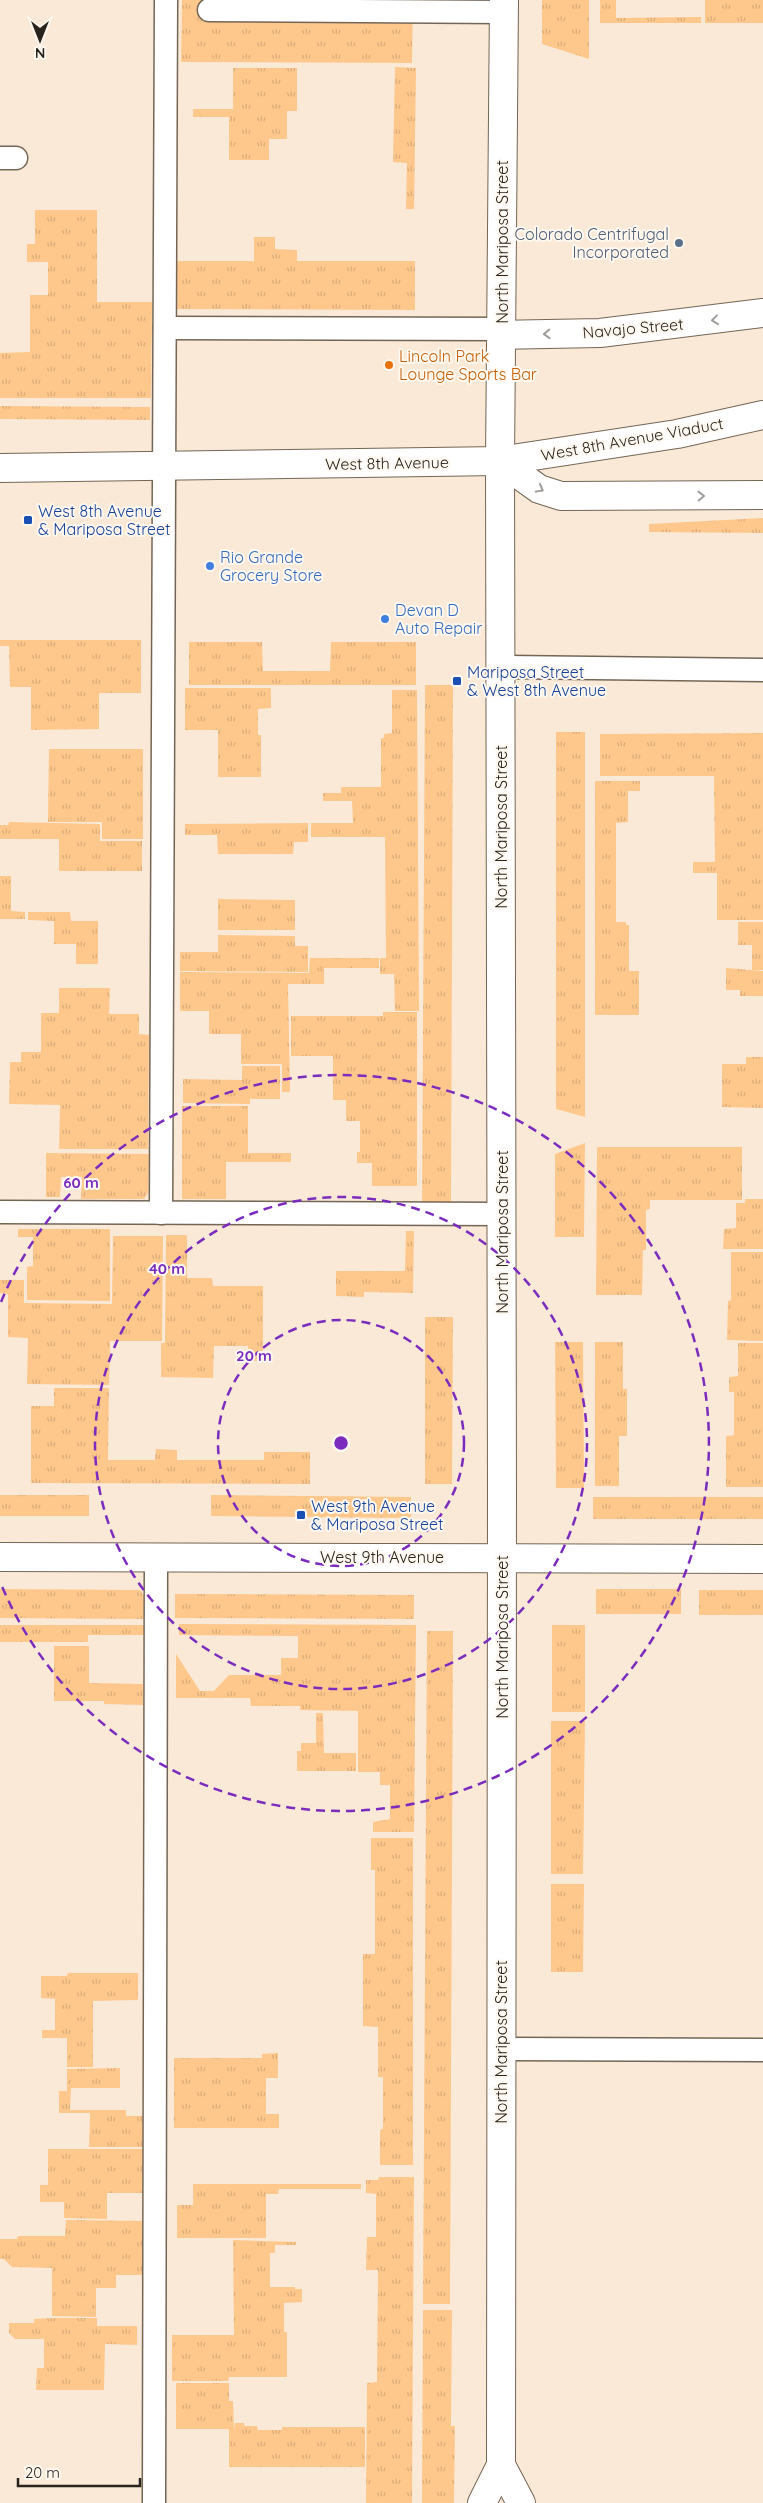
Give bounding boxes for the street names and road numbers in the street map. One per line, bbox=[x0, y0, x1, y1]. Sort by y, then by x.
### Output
street label: North Mariposa Street bbox=[492, 160, 512, 324]
street label: Navajo Street bbox=[582, 314, 684, 342]
street label: West 8th Avenue Viaduct bbox=[539, 413, 725, 465]
street label: West 8th Avenue bbox=[325, 452, 449, 474]
street label: North Mariposa Street bbox=[491, 745, 511, 909]
street label: North Mariposa Street bbox=[492, 1150, 512, 1314]
street label: West 9th Avenue bbox=[320, 1547, 444, 1567]
street label: North Mariposa Street bbox=[492, 1555, 512, 1719]
street label: North Mariposa Street bbox=[491, 1960, 511, 2124]

